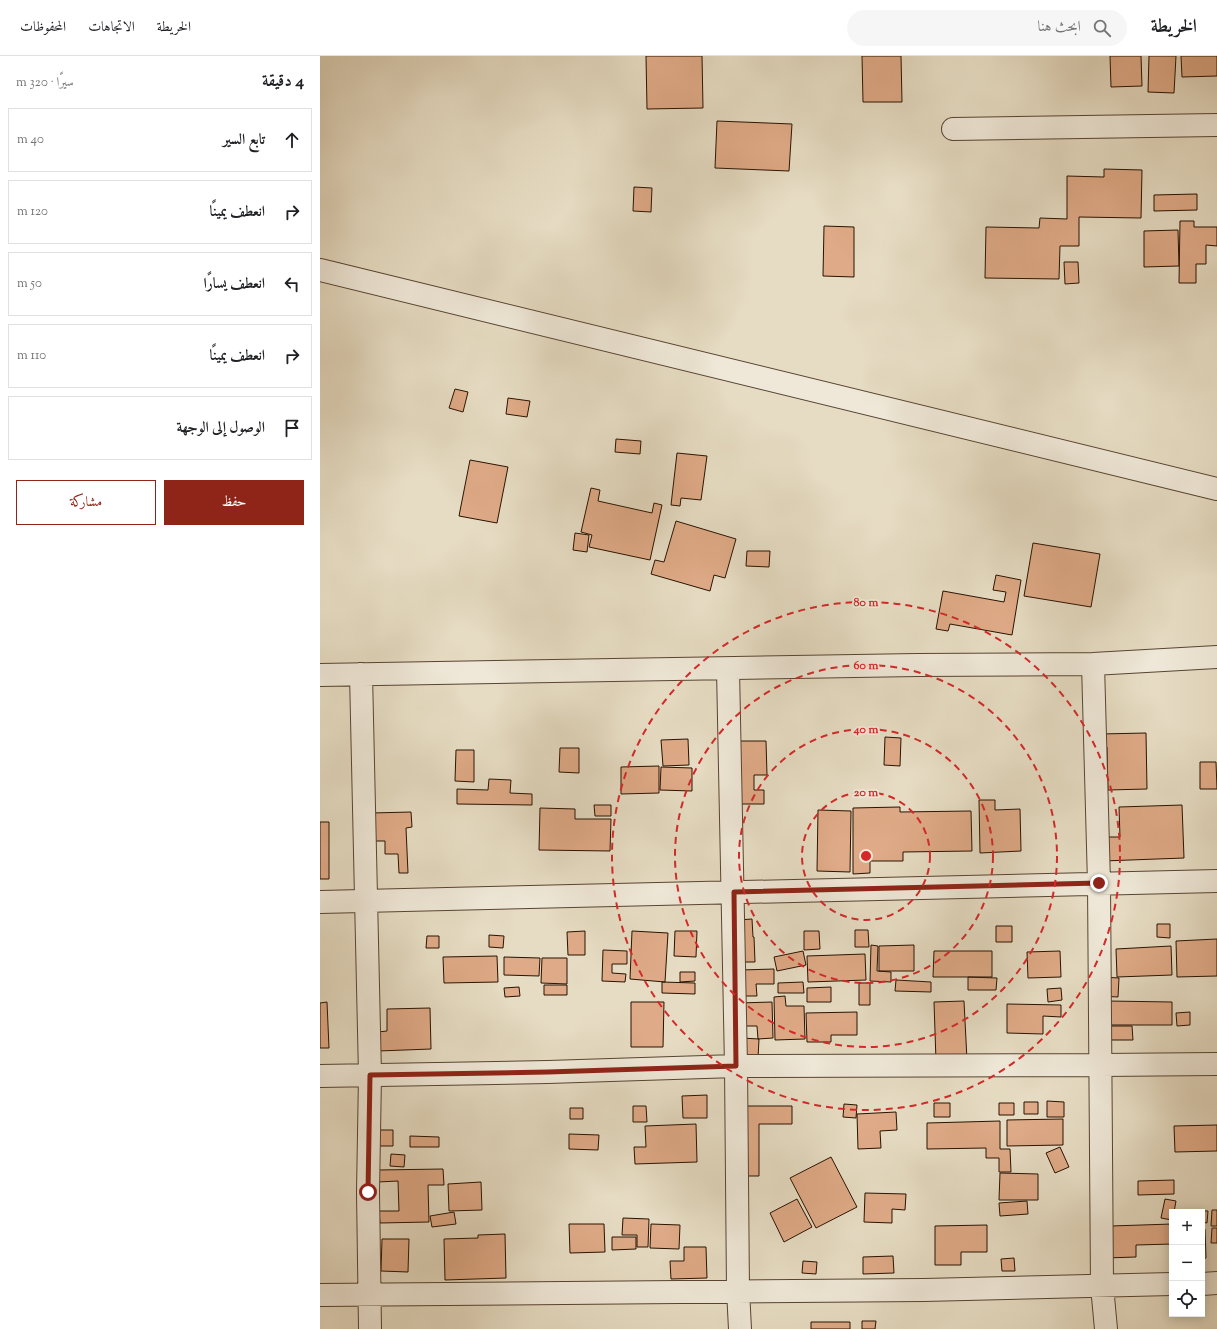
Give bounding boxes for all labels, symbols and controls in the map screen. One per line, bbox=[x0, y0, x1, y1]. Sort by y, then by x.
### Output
search box bbox=[847, 10, 1127, 46]
text: الخريطة bbox=[1151, 14, 1197, 41]
text: ابحث هنا bbox=[1038, 17, 1081, 38]
icon: search bbox=[1091, 17, 1113, 39]
text: المحفوظات bbox=[20, 18, 66, 38]
text: الاتجاهات bbox=[88, 18, 135, 38]
text: الخريطة bbox=[157, 18, 191, 38]
text: 4 دقيقة bbox=[262, 70, 304, 94]
text: سيرًا · 320 m bbox=[16, 74, 74, 92]
icon: ahead bbox=[281, 129, 303, 151]
text: تابع السير bbox=[223, 130, 265, 151]
text: 40 m bbox=[17, 131, 44, 149]
icon: right bbox=[281, 201, 303, 223]
text: انعطف يمينًا bbox=[210, 202, 265, 223]
text: 120 m bbox=[17, 203, 48, 221]
icon: left bbox=[281, 273, 303, 295]
text: انعطف يسارًا bbox=[204, 274, 265, 295]
text: 50 m bbox=[17, 275, 42, 293]
icon: right bbox=[281, 345, 303, 367]
text: انعطف يمينًا bbox=[210, 346, 265, 367]
text: 110 m bbox=[17, 347, 46, 365]
icon: arrive bbox=[281, 417, 303, 439]
text: الوصول إلى الوجهة bbox=[176, 418, 265, 439]
button: مشاركة bbox=[16, 480, 156, 525]
button: حفظ bbox=[164, 480, 304, 525]
text: 80 m bbox=[854, 594, 878, 612]
text: 60 m bbox=[854, 657, 878, 675]
text: 40 m bbox=[853, 721, 878, 739]
text: 20 m bbox=[854, 784, 878, 802]
centre of rings bbox=[859, 849, 873, 863]
route end bbox=[1090, 874, 1108, 892]
route start bbox=[359, 1183, 377, 1201]
map controls bbox=[1169, 1209, 1205, 1317]
button: + bbox=[1169, 1209, 1205, 1245]
button: − bbox=[1169, 1245, 1205, 1281]
button: locate bbox=[1169, 1281, 1205, 1317]

